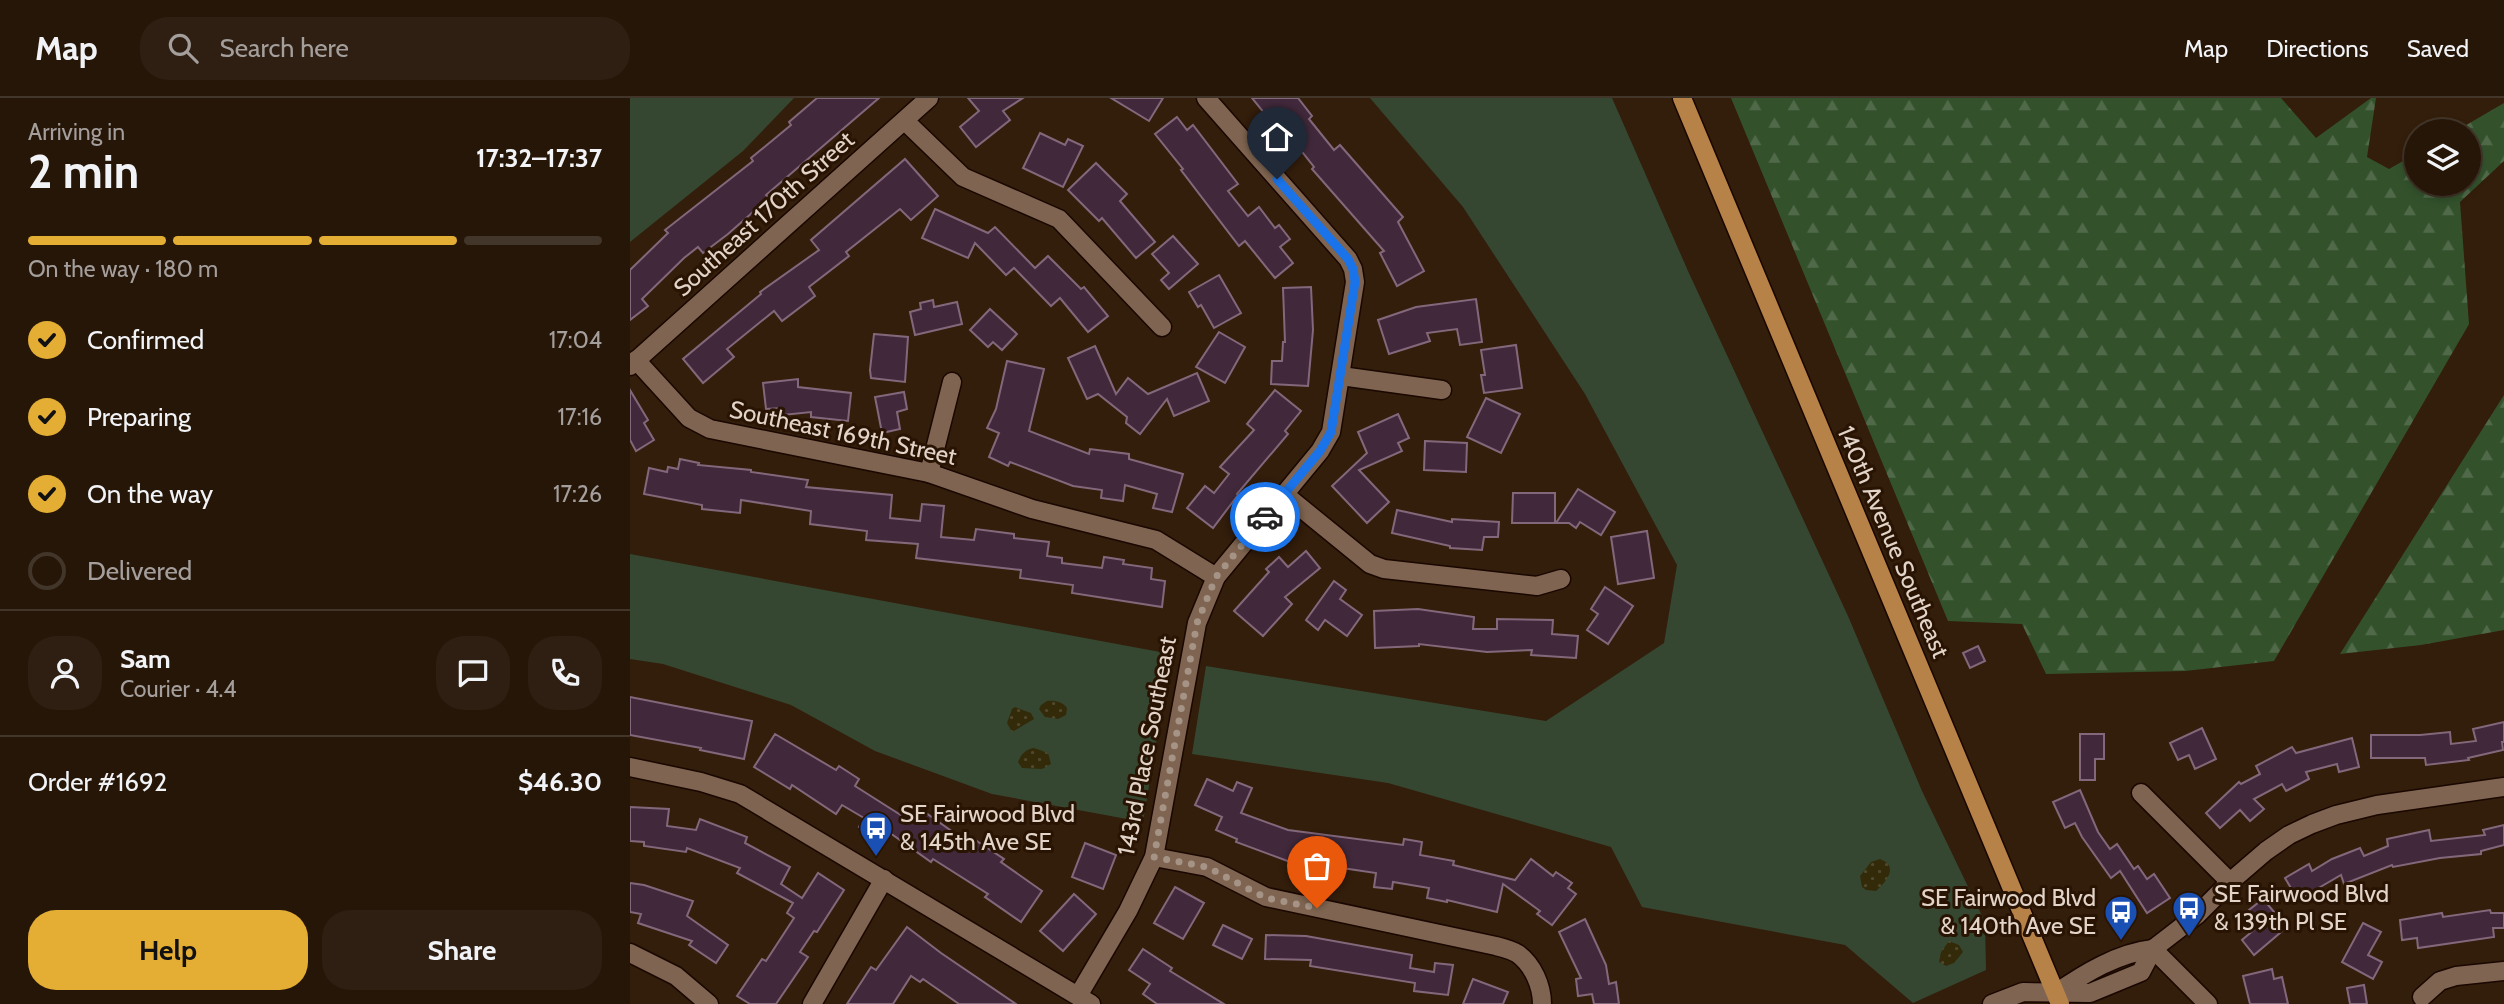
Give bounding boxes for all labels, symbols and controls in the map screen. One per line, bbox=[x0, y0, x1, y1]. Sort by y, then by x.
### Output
search box bbox=[140, 17, 630, 80]
text: Map bbox=[35, 28, 98, 68]
icon: search bbox=[164, 29, 202, 67]
text: Search here bbox=[220, 32, 349, 64]
text: Map bbox=[2184, 34, 2228, 63]
text: Directions bbox=[2266, 34, 2369, 63]
text: Saved bbox=[2407, 34, 2469, 63]
pin bbox=[1247, 107, 1307, 179]
text: Arriving in bbox=[28, 118, 125, 146]
icon: home bbox=[1258, 118, 1296, 156]
map controls bbox=[2404, 119, 2481, 196]
button: layers bbox=[2404, 119, 2481, 196]
street label: Southeast 170th Street bbox=[667, 125, 860, 302]
text: 17:32–17:37 bbox=[476, 142, 602, 174]
text: 2 min bbox=[28, 144, 139, 200]
text: On the way · 180 m bbox=[28, 255, 218, 283]
icon: check bbox=[28, 321, 66, 359]
text: Confirmed bbox=[87, 324, 204, 356]
text: 17:04 bbox=[549, 326, 602, 354]
street label: Southeast 169th Street bbox=[727, 394, 959, 471]
icon: check bbox=[28, 398, 66, 436]
text: Preparing bbox=[87, 401, 191, 433]
text: 17:16 bbox=[558, 403, 602, 431]
street label: 140th Avenue Southeast bbox=[1831, 421, 1955, 662]
icon: check bbox=[28, 475, 66, 513]
text: On the way bbox=[87, 478, 213, 510]
text: 17:26 bbox=[553, 480, 602, 508]
courier bbox=[1230, 482, 1300, 552]
icon: car bbox=[1246, 498, 1284, 536]
text: Delivered bbox=[87, 555, 192, 587]
street label: 143rd Place Southeast bbox=[1111, 634, 1182, 858]
button: person bbox=[28, 636, 102, 710]
button: chat bbox=[436, 636, 510, 710]
button: phone bbox=[528, 636, 602, 710]
text: Sam bbox=[120, 643, 171, 675]
text: Courier · 4.4 bbox=[120, 675, 237, 703]
text: Order #1692 bbox=[28, 766, 167, 798]
text: $46.30 bbox=[518, 766, 602, 798]
place label: SE Fairwood Blvd & 145th Ave SE bbox=[900, 799, 1075, 856]
bus stop icon: SE Fairwood Blvd & 145th Ave SE bbox=[857, 809, 895, 858]
pin bbox=[1287, 836, 1347, 908]
icon: bag bbox=[1298, 847, 1336, 885]
place label: SE Fairwood Blvd & 139th Pl SE bbox=[2214, 879, 2389, 936]
place label: SE Fairwood Blvd & 140th Ave SE bbox=[1921, 883, 2096, 940]
bus stop icon: SE Fairwood Blvd & 139th Pl SE bbox=[2170, 889, 2208, 938]
bus stop icon: SE Fairwood Blvd & 140th Ave SE bbox=[2102, 893, 2140, 942]
button: Help bbox=[28, 910, 308, 990]
button: Share bbox=[322, 910, 602, 990]

